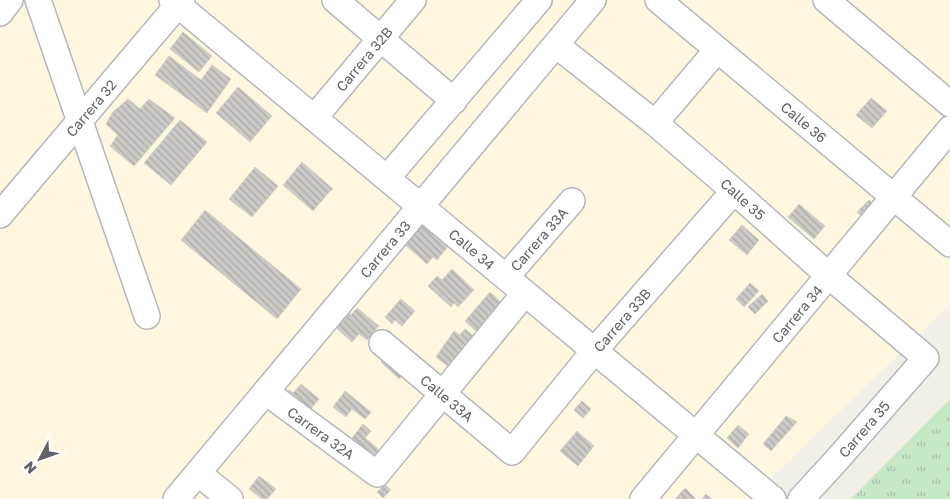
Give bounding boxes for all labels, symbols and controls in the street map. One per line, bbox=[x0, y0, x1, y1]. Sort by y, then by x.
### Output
street label: Carrera 32B bbox=[332, 23, 396, 95]
street label: Carrera 32 bbox=[62, 76, 120, 140]
street label: Calle 36 bbox=[778, 98, 830, 146]
street label: Calle 35 bbox=[717, 175, 769, 223]
street label: Carrera 33A bbox=[507, 203, 572, 274]
street label: Carrera 33 bbox=[356, 217, 414, 281]
street label: Calle 34 bbox=[446, 225, 498, 273]
street label: Carrera 34 bbox=[768, 282, 826, 346]
street label: Carrera 33B bbox=[590, 285, 654, 355]
street label: Calle 33A bbox=[417, 371, 477, 425]
street label: Carrera 35 bbox=[835, 397, 893, 461]
street label: Carrera 32A bbox=[284, 403, 358, 463]
north arrow bbox=[15, 434, 65, 484]
text: N bbox=[20, 458, 40, 477]

